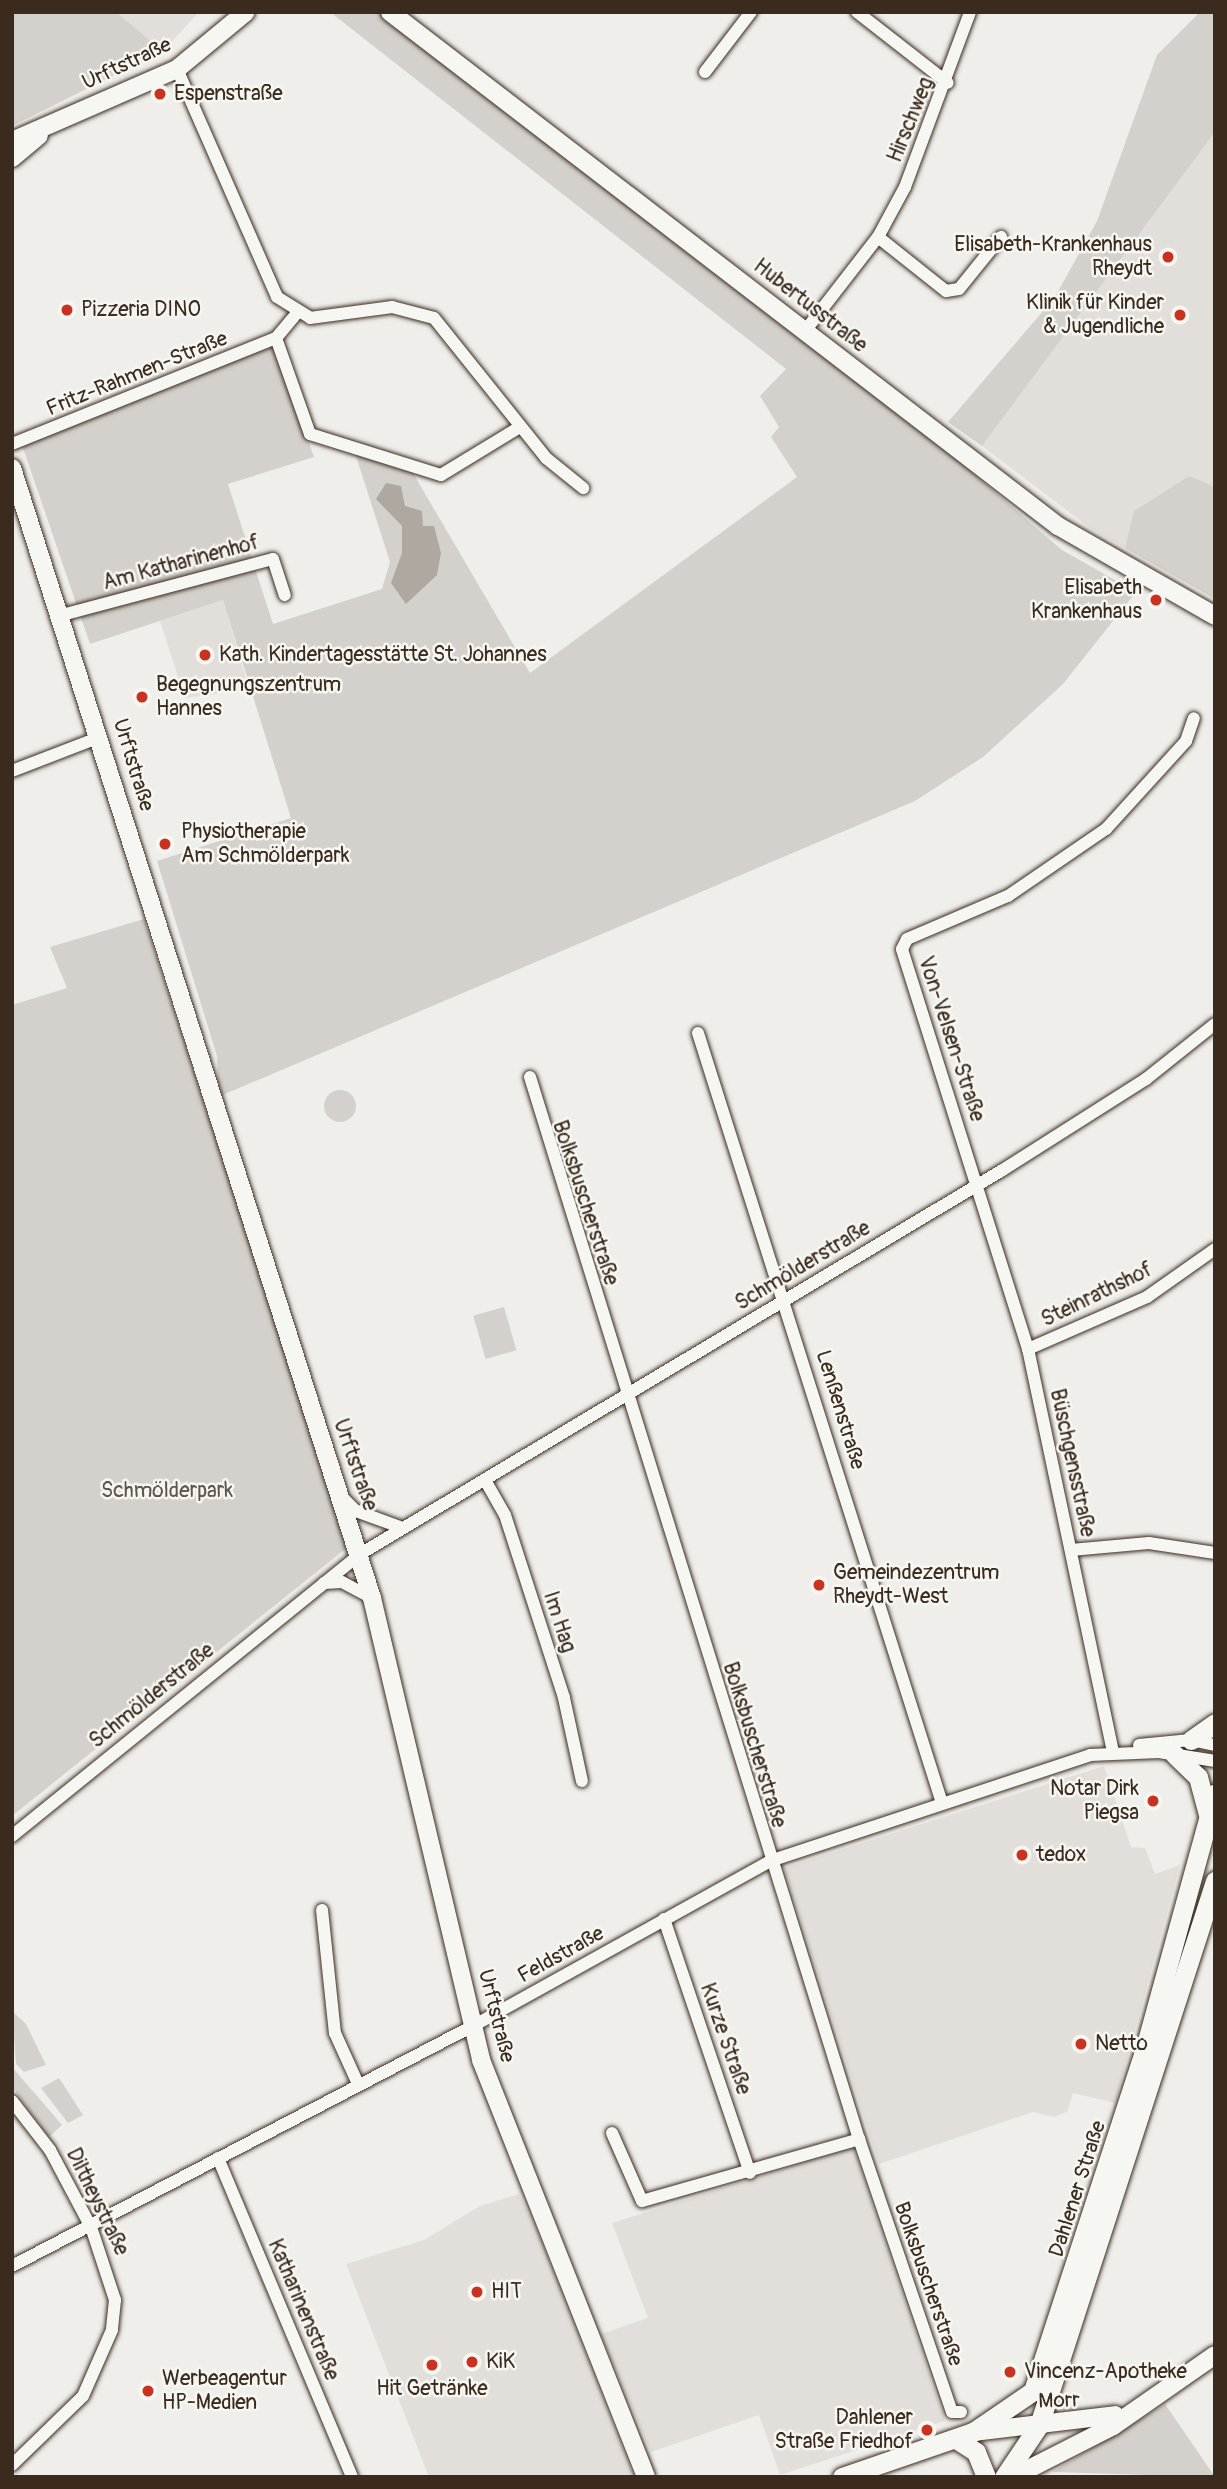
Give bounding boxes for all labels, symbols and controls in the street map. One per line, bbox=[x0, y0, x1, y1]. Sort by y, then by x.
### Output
street label: Urftstraße bbox=[78, 32, 176, 96]
street label: Hirschweg bbox=[883, 74, 939, 166]
place label: Espenstraße bbox=[174, 81, 283, 107]
marker: Espenstraße bbox=[152, 86, 168, 102]
place label: Elisabeth-Krankenhaus Rheydt bbox=[954, 232, 1152, 282]
marker: Elisabeth-Krankenhaus Rheydt bbox=[1158, 247, 1178, 267]
street label: Hubertusstraße bbox=[748, 254, 872, 358]
place label: Klinik für Kinder & Jugendliche bbox=[1026, 290, 1164, 340]
place label: Pizzeria DINO bbox=[81, 297, 201, 323]
marker: Pizzeria DINO bbox=[59, 302, 75, 318]
marker: Klinik für Kinder & Jugendliche bbox=[1170, 305, 1190, 325]
street label: Fritz-Rahmen-Straße bbox=[43, 326, 231, 422]
street label: Am Katharinenhof bbox=[100, 530, 262, 596]
place label: Elisabeth Krankenhaus bbox=[1031, 575, 1142, 625]
marker: Elisabeth Krankenhaus bbox=[1148, 592, 1164, 608]
place label: Kath. Kindertagesstätte St. Johannes bbox=[219, 642, 547, 668]
marker: Kath. Kindertagesstätte St. Johannes bbox=[197, 647, 213, 663]
place label: Begegnungszentrum Hannes bbox=[156, 672, 341, 722]
marker: Begegnungszentrum Hannes bbox=[134, 689, 150, 705]
street label: Urftstraße bbox=[107, 716, 159, 814]
place label: Physiotherapie Am Schmölderpark bbox=[181, 819, 350, 869]
marker: Physiotherapie Am Schmölderpark bbox=[155, 834, 175, 854]
street label: Von-Velsen-Straße bbox=[912, 953, 990, 1125]
street label: Bolksbuscherstraße bbox=[546, 1117, 624, 1289]
street label: Schmölderstraße bbox=[731, 1216, 875, 1316]
street label: Steinrathshof bbox=[1037, 1257, 1157, 1333]
street label: Lenßenstraße bbox=[810, 1347, 870, 1473]
street label: Büschgensstraße bbox=[1044, 1387, 1100, 1539]
street label: Urftstraße bbox=[328, 1416, 382, 1514]
park label: Schmölderpark bbox=[101, 1478, 233, 1504]
place label: Gemeindezentrum Rheydt-West bbox=[833, 1560, 999, 1610]
marker: Gemeindezentrum Rheydt-West bbox=[811, 1577, 827, 1593]
street label: Im Hag bbox=[537, 1588, 581, 1656]
street label: Schmölderstraße bbox=[85, 1638, 219, 1754]
street label: Bolksbuscherstraße bbox=[717, 1659, 791, 1831]
place label: Notar Dirk Piegsa bbox=[1050, 1776, 1139, 1826]
marker: Notar Dirk Piegsa bbox=[1145, 1793, 1161, 1809]
place label: tedox bbox=[1036, 1842, 1086, 1868]
marker: tedox bbox=[1014, 1847, 1030, 1863]
street label: Feldstraße bbox=[514, 1921, 608, 1989]
street label: Urftstraße bbox=[472, 1967, 520, 2065]
street label: Kurze Straße bbox=[694, 1980, 756, 2098]
place label: Netto bbox=[1095, 2031, 1148, 2057]
marker: Netto bbox=[1073, 2036, 1089, 2052]
street label: Dahlener Straße bbox=[1044, 2118, 1112, 2260]
street label: Diltheystraße bbox=[60, 2144, 134, 2260]
street label: Bolksbuscherstraße bbox=[888, 2199, 968, 2369]
street label: Katharinenstraße bbox=[262, 2236, 344, 2384]
place label: HIT bbox=[491, 2279, 522, 2305]
marker: HIT bbox=[469, 2284, 485, 2300]
place label: KiK bbox=[486, 2349, 515, 2375]
marker: KiK bbox=[464, 2354, 480, 2370]
marker: Hit Getränke bbox=[424, 2357, 440, 2373]
place label: Vincenz-Apotheke bbox=[1024, 2359, 1187, 2385]
marker: Vincenz-Apotheke bbox=[1002, 2364, 1018, 2380]
place label: Werbeagentur HP-Medien bbox=[162, 2366, 287, 2416]
place label: Hit Getränke bbox=[376, 2376, 488, 2402]
marker: Werbeagentur HP-Medien bbox=[140, 2383, 156, 2399]
street label: Morr bbox=[1038, 2388, 1080, 2414]
place label: Dahlener Straße Friedhof bbox=[775, 2405, 913, 2455]
marker: Dahlener Straße Friedhof bbox=[919, 2422, 935, 2438]

